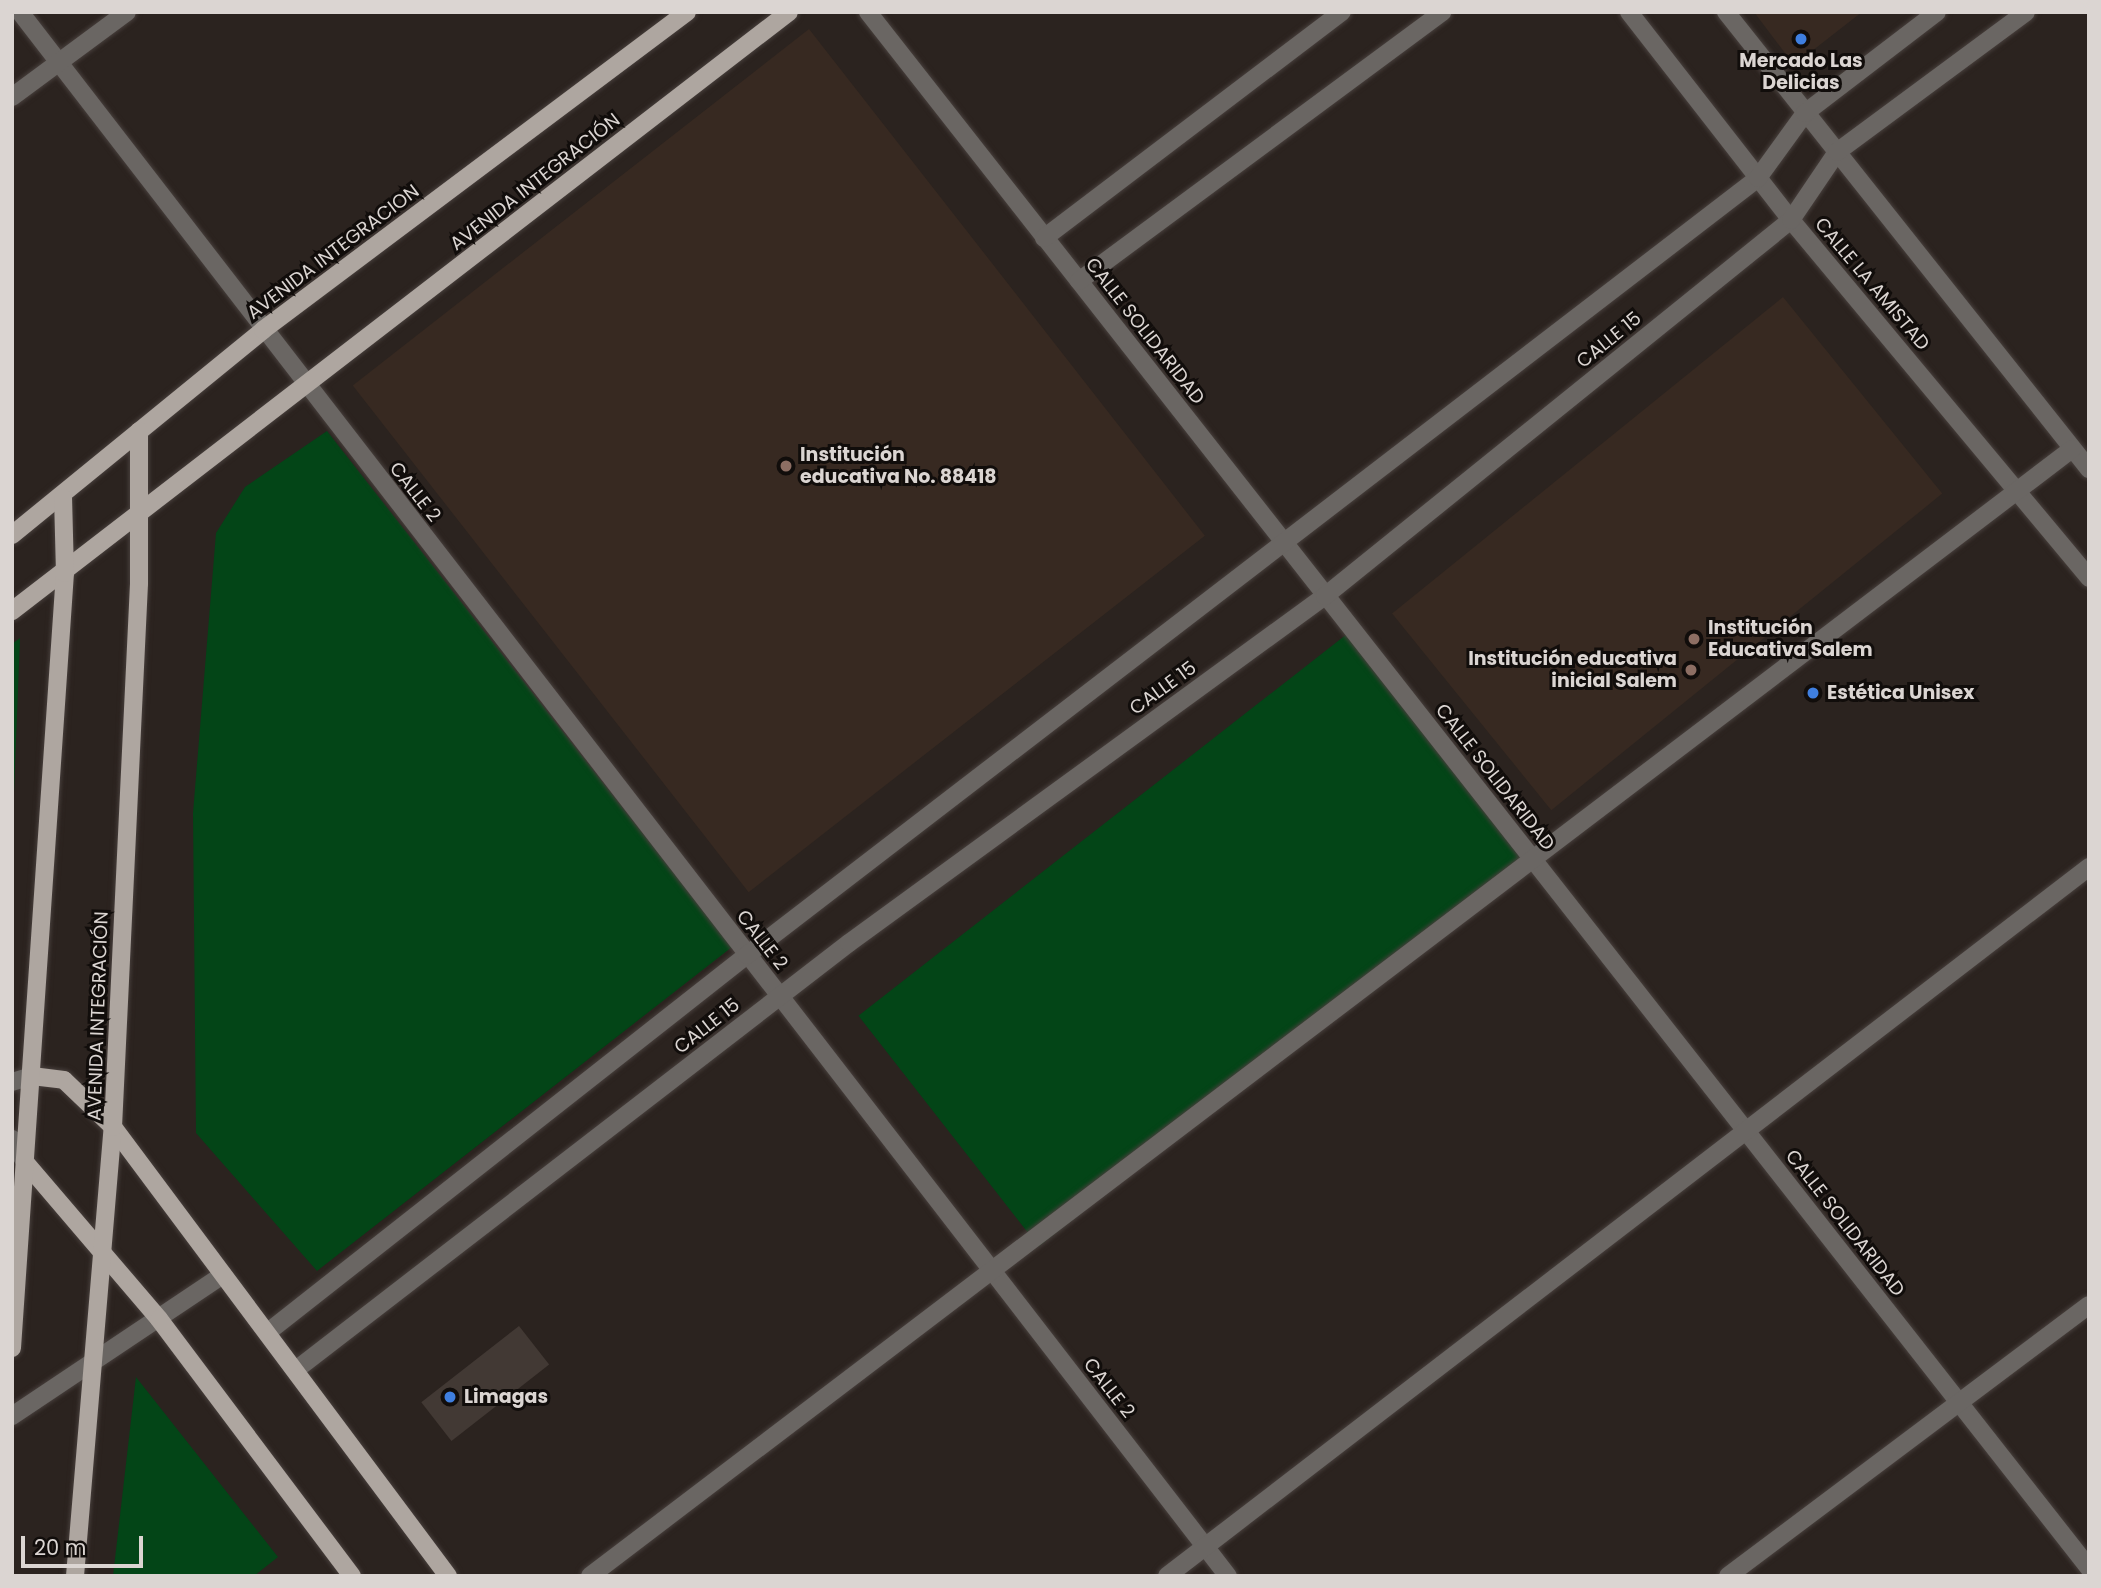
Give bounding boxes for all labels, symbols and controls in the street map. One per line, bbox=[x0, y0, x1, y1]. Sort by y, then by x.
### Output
marker: Mercado Las Delicias bbox=[1793, 31, 1809, 47]
place label: Mercado Las Delicias bbox=[1739, 50, 1863, 94]
street label: AVENIDA INTEGRACIÓN bbox=[445, 109, 625, 255]
street label: AVENIDA INTEGRACION bbox=[242, 180, 424, 324]
street label: CALLE LA AMISTAD bbox=[1810, 213, 1934, 355]
street label: CALLE SOLIDARIDAD bbox=[1081, 253, 1209, 409]
street label: CALLE 15 bbox=[1572, 307, 1646, 373]
place label: Institución educativa No. 88418 bbox=[800, 444, 997, 488]
street label: CALLE 2 bbox=[385, 458, 445, 526]
marker: Institución educativa No. 88418 bbox=[778, 458, 794, 474]
place label: Institución Educativa Salem bbox=[1708, 617, 1873, 661]
marker: Institución Educativa Salem bbox=[1686, 631, 1702, 647]
place label: Institución educativa inicial Salem bbox=[1468, 648, 1677, 692]
street label: CALLE 15 bbox=[1125, 656, 1201, 720]
marker: Institución educativa inicial Salem bbox=[1683, 662, 1699, 678]
place label: Estética Unisex bbox=[1827, 682, 1974, 704]
marker: Estética Unisex bbox=[1805, 685, 1821, 701]
street label: CALLE SOLIDARIDAD bbox=[1431, 699, 1559, 855]
street label: CALLE 2 bbox=[732, 906, 792, 974]
street label: AVENIDA INTEGRACIÓN bbox=[83, 911, 113, 1121]
street label: CALLE 15 bbox=[670, 993, 744, 1059]
street label: CALLE SOLIDARIDAD bbox=[1781, 1145, 1909, 1301]
street label: CALLE 2 bbox=[1079, 1354, 1139, 1422]
place label: Limagas bbox=[464, 1386, 548, 1408]
marker: Limagas bbox=[442, 1389, 458, 1405]
scale bar bbox=[24, 1522, 147, 1566]
text: 20 m bbox=[34, 1533, 87, 1562]

